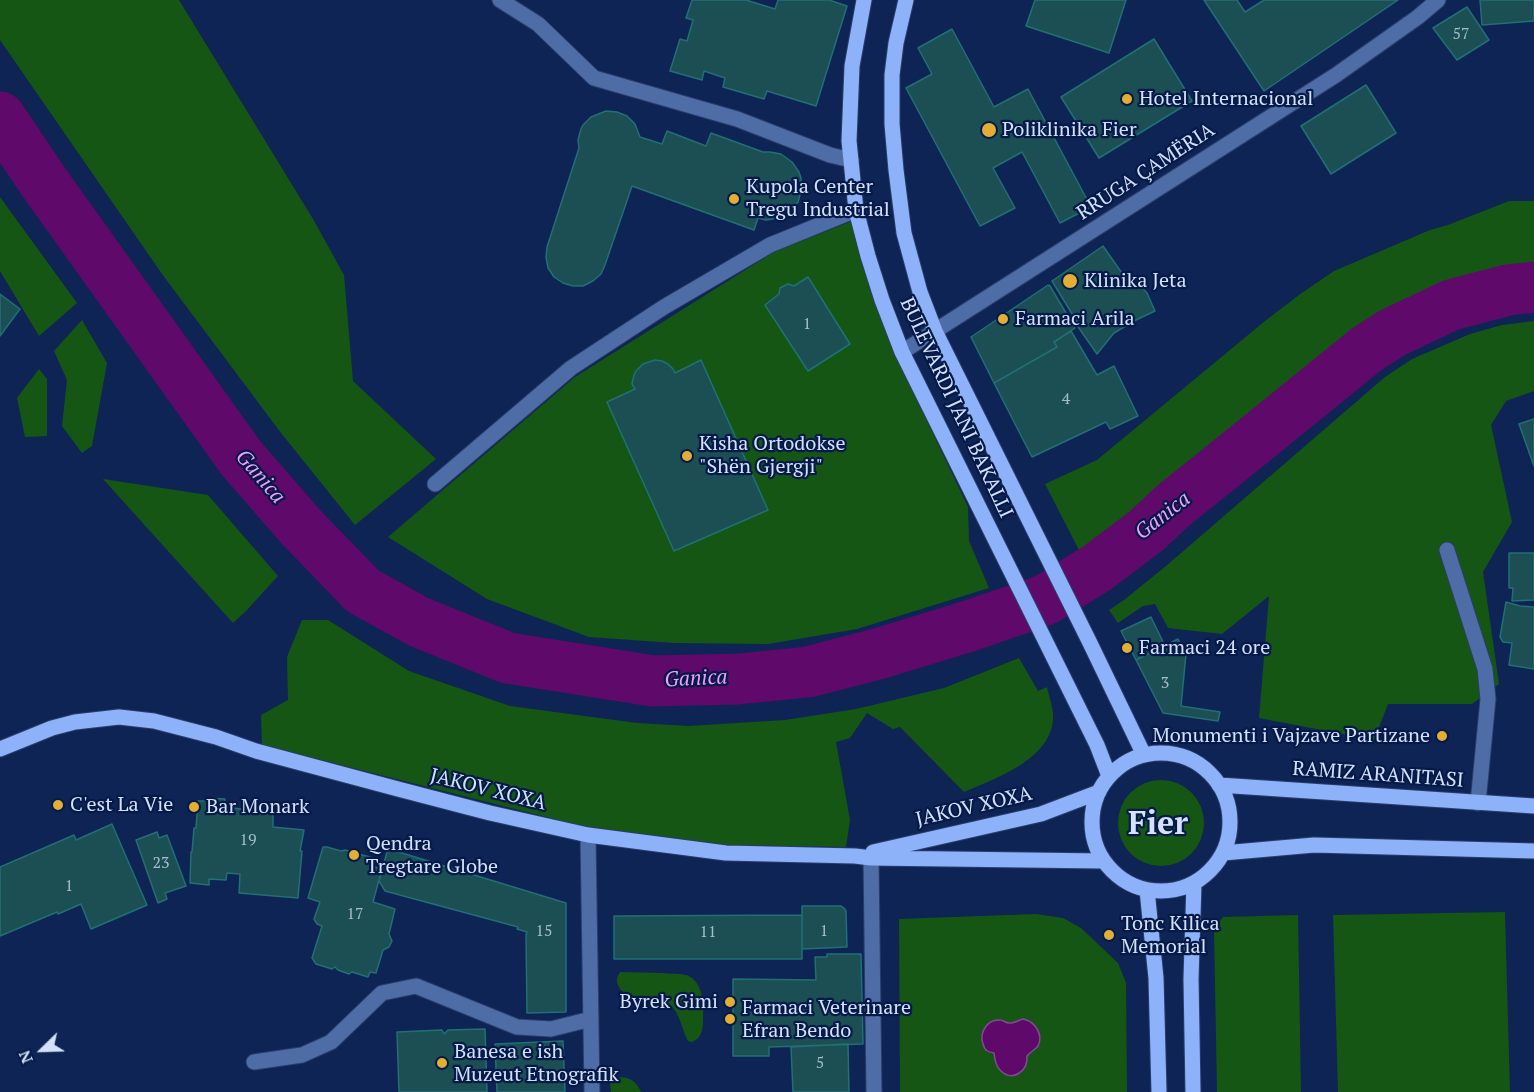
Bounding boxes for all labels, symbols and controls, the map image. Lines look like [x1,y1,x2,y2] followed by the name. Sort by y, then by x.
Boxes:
[1452,24,1470,44] house number: 57
[1139,87,1313,111] place label: Hotel Internacional
[1120,92,1134,106] marker: Hotel Internacional
[1002,118,1137,142] place label: Poliklinika Fier
[1073,118,1219,226] street label: RRUGA ÇAMËRIA
[980,121,998,139] marker: Poliklinika Fier
[746,175,890,222] place label: Kupola Center Tregu Industrial
[727,192,741,206] marker: Kupola Center Tregu Industrial
[1084,269,1187,293] place label: Klinika Jeta
[1061,272,1079,290] marker: Klinika Jeta
[894,294,1018,522] street label: BULEVARDI JANI BAKALLI
[1015,307,1135,331] place label: Farmaci Arila
[996,312,1010,326] marker: Farmaci Arila
[803,314,811,334] house number: 1
[1062,389,1070,409] house number: 4
[699,432,845,479] place label: Kisha Ortodokse "Shën Gjergji"
[230,445,290,509] water label: Ganica
[680,449,694,463] marker: Kisha Ortodokse "Shën Gjergji"
[1130,487,1196,545] water label: Ganica
[1139,636,1270,660] place label: Farmaci 24 ore
[1120,641,1134,655] marker: Farmaci 24 ore
[664,665,728,693] water label: Ganica
[1161,673,1169,693] house number: 3
[1152,724,1430,748] place label: Monumenti i Vajzave Partizane
[1435,729,1449,743] marker: Monumenti i Vajzave Partizane
[1291,757,1465,793] street label: RAMIZ ARANITASI
[427,764,549,816] street label: JAKOV XOXA
[913,782,1035,832] street label: JAKOV XOXA
[70,793,173,817] place label: C'est La Vie
[206,795,309,819] place label: Bar Monark
[51,798,65,812] marker: C'est La Vie
[187,800,201,814] marker: Bar Monark
[1128,806,1188,844] district label: Fier
[239,830,257,850] house number: 19
[366,832,498,879] place label: Qendra Tregtare Globe
[347,848,361,862] marker: Qendra Tregtare Globe
[152,853,170,873] house number: 23
[65,876,73,896] house number: 1
[346,904,364,924] house number: 17
[1121,912,1220,959] place label: Tonc Kilica Memorial
[535,921,553,941] house number: 15
[820,921,828,941] house number: 1
[699,922,717,942] house number: 11
[1102,928,1116,942] marker: Tonc Kilica Memorial
[620,990,718,1014] place label: Byrek Gimi
[723,995,737,1009] marker: Byrek Gimi
[742,996,911,1043] place label: Farmaci Veterinare Efran Bendo
[723,1012,737,1026] marker: Farmaci Veterinare Efran Bendo
[12,1020,72,1080] north arrow
[454,1040,619,1087] place label: Banesa e ish Muzeut Etnografik
[13,1047,38,1067] text: N
[816,1053,824,1073] house number: 5
[435,1056,449,1070] marker: Banesa e ish Muzeut Etnografik

